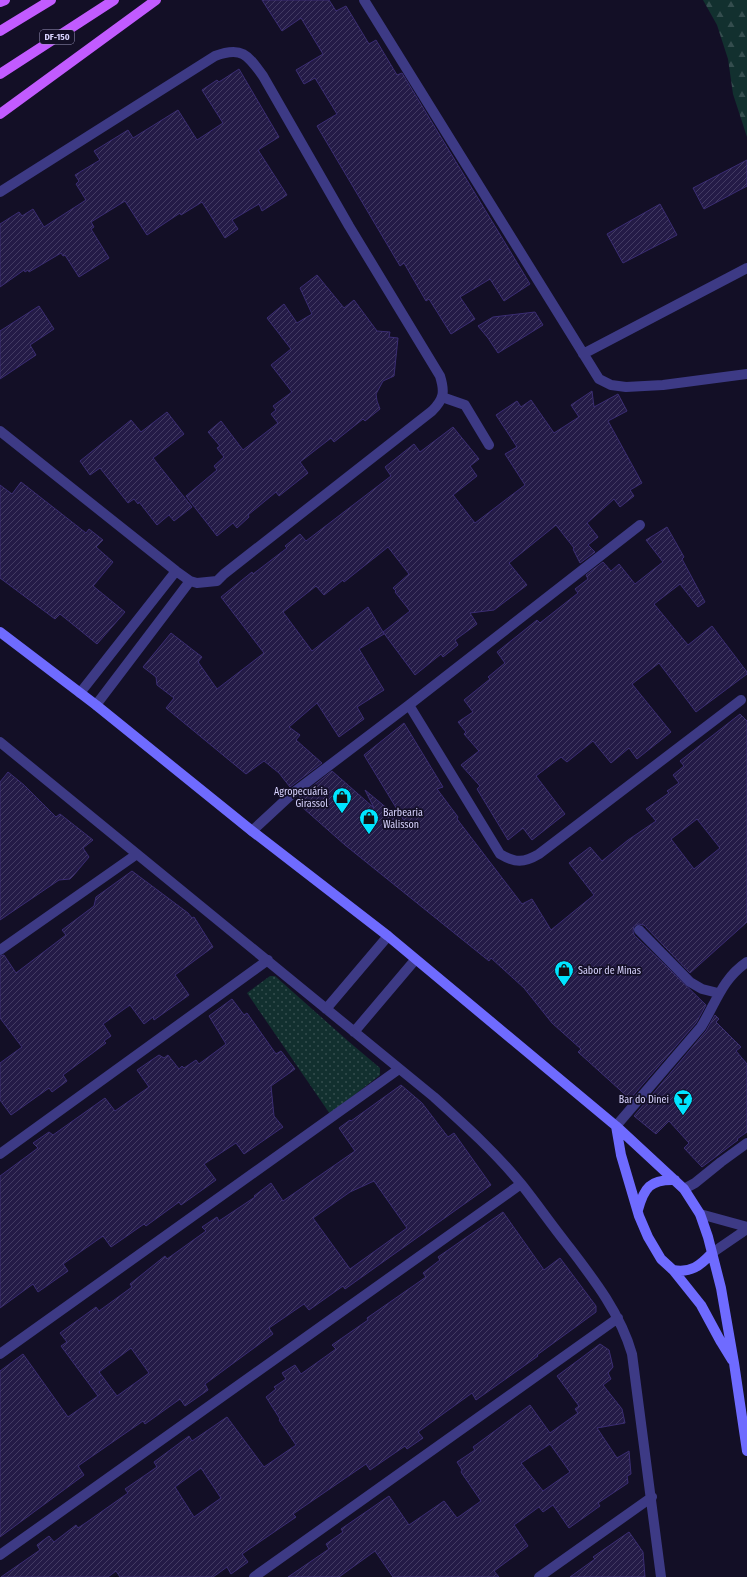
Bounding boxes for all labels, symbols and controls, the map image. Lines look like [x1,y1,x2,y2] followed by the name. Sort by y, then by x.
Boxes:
[40,30,74,44] road number: DF-150
[274,786,328,810] place label: Agropecuária Girassol
[331,786,353,814] shop icon: Agropecuária Girassol
[358,807,380,835] shop icon: Barbearia Walisson
[383,807,423,831] place label: Barbearia Walisson
[553,959,575,987] shop icon: Sabor de Minas
[578,965,641,977] place label: Sabor de Minas
[672,1088,694,1116] bar icon: Bar do Dinei
[619,1094,669,1106] place label: Bar do Dinei

